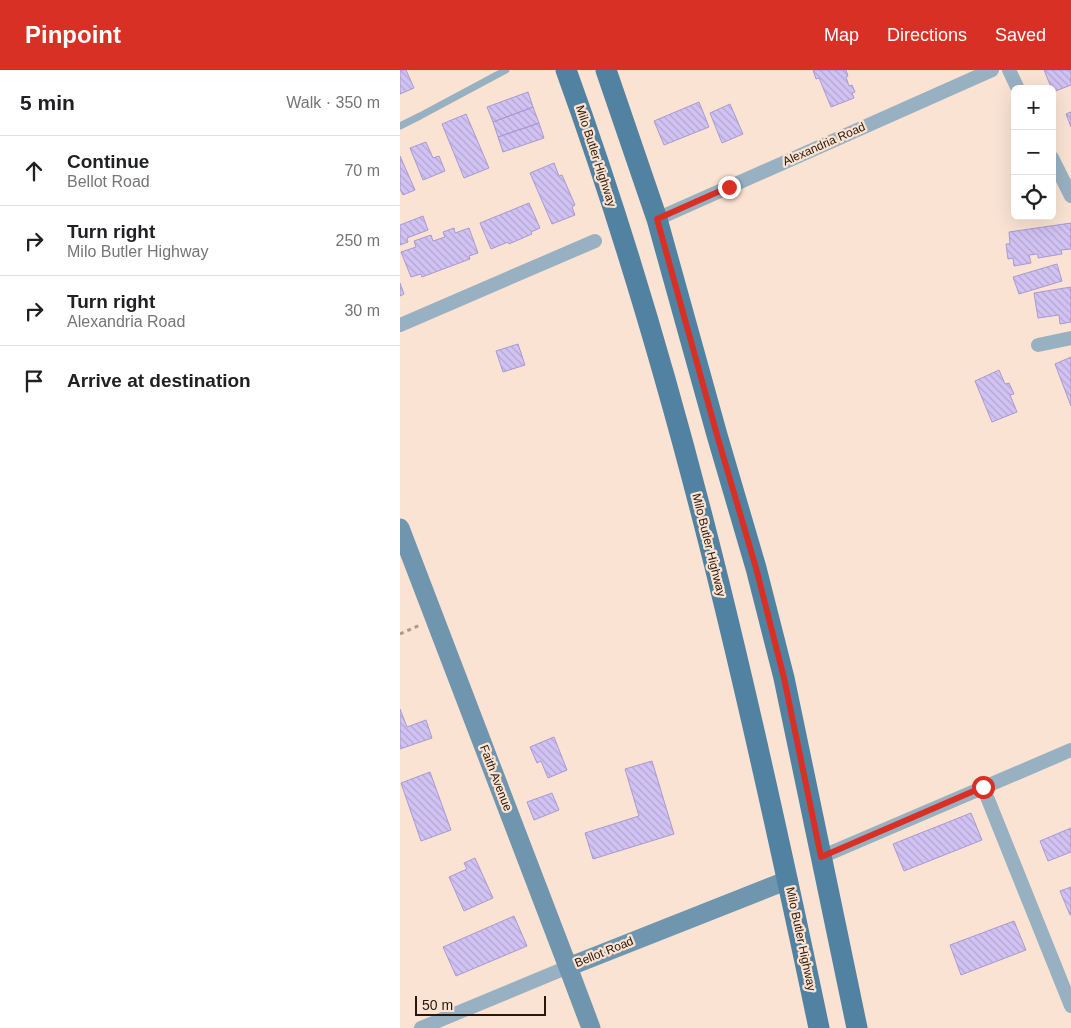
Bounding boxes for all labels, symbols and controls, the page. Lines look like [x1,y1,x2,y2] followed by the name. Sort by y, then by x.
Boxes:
[25,21,121,48] text: Pinpoint
[824,25,859,45] text: Map
[887,25,967,45] text: Directions
[995,25,1046,45] text: Saved
[1011,85,1056,220] map controls
[1011,85,1056,130] button: +
[20,91,75,114] text: 5 min
[286,94,380,111] text: Walk · 350 m
[573,103,619,209] street label: Milo Butler Highway
[781,120,867,168] street label: Alexandria Road
[1011,130,1056,175] button: −
[67,151,149,172] text: Continue
[20,157,48,185] icon: ahead
[344,162,380,179] text: 70 m
[67,173,150,190] text: Bellot Road
[1011,175,1056,220] button: locate
[718,176,741,199] route end
[67,221,155,242] text: Turn right
[20,227,48,255] icon: right
[336,232,380,249] text: 250 m
[67,243,208,260] text: Milo Butler Highway
[67,291,155,312] text: Turn right
[20,297,48,325] icon: right
[344,302,380,319] text: 30 m
[67,313,185,330] text: Alexandria Road
[20,367,48,395] icon: arrive
[67,370,251,391] text: Arrive at destination
[689,492,729,598] street label: Milo Butler Highway
[477,743,515,813] street label: Faith Avenue
[972,776,995,799] route start
[783,886,819,992] street label: Milo Butler Highway
[573,934,635,970] street label: Bellot Road
[415,993,546,1016] scale bar
[422,997,453,1013] text: 50 m

